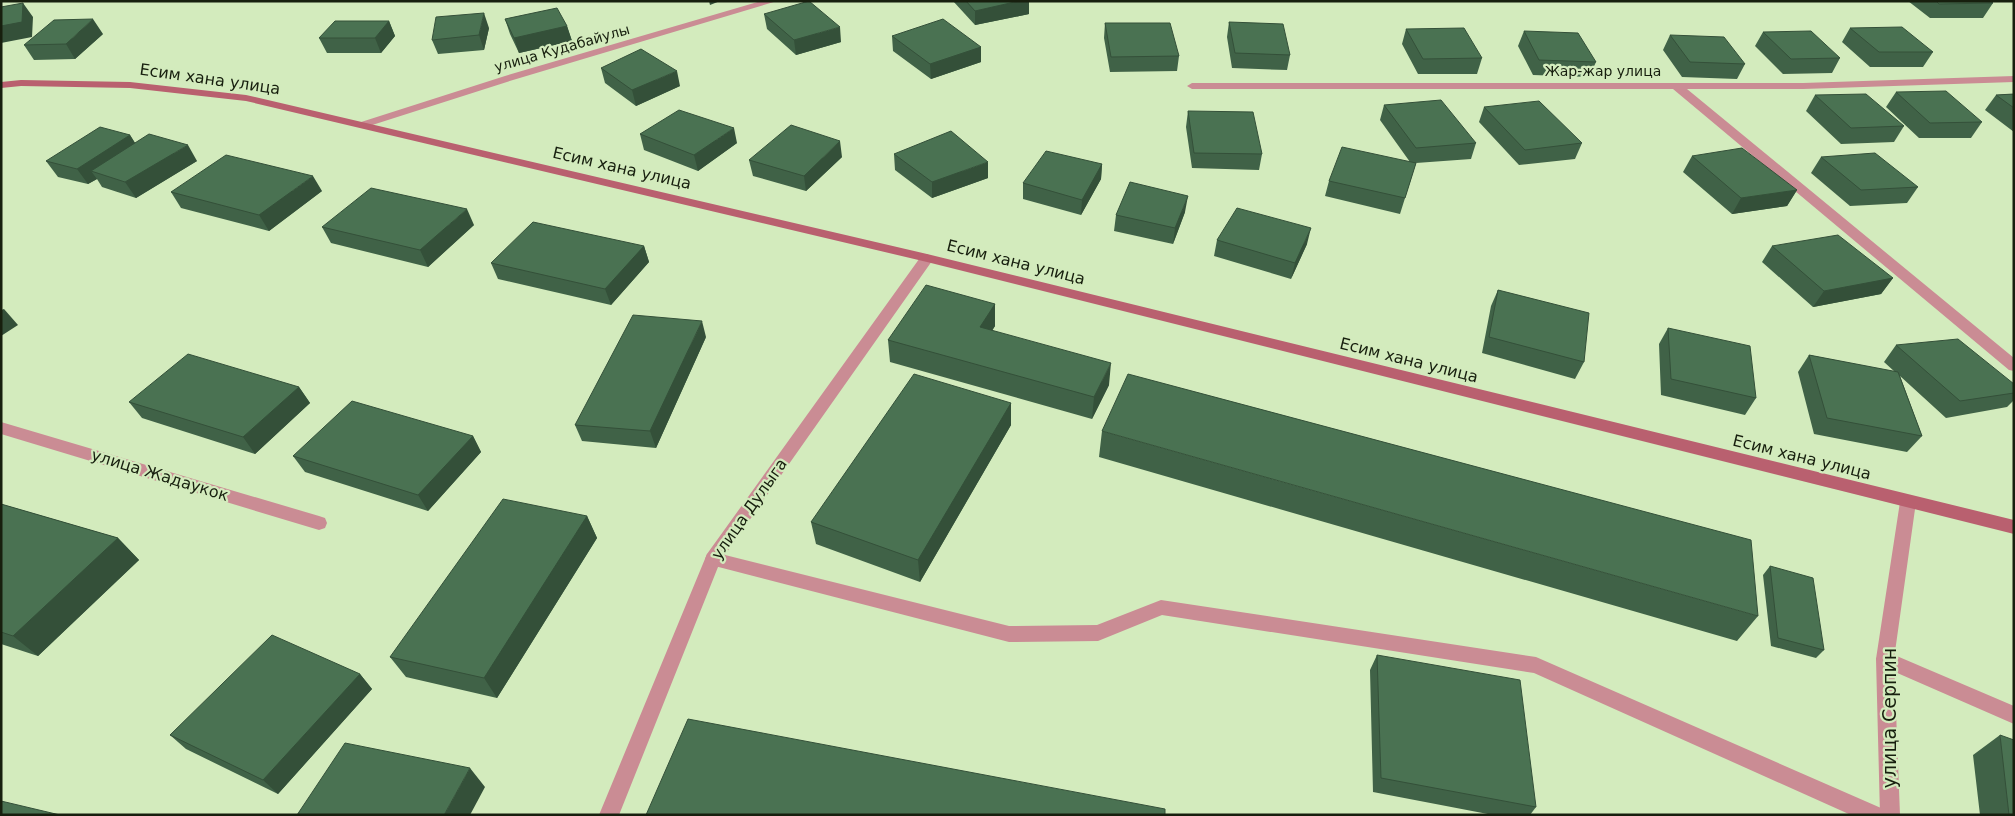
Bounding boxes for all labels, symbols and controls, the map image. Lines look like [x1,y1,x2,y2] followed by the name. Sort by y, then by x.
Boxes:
[493,21,631,75] street label: улица Кудабайулы
[138,60,282,98] street label: Есим хана улица
[1545,63,1661,79] street label: Жар-жар улица
[551,143,693,193] street label: Есим хана улица
[945,236,1087,288] street label: Есим хана улица
[1338,334,1480,386] street label: Есим хана улица
[1731,431,1873,483] street label: Есим хана улица
[89,445,231,505] street label: улица Жадаукок
[707,455,791,563] street label: улица Дулыга
[1878,648,1900,788] street label: улица Серпин

